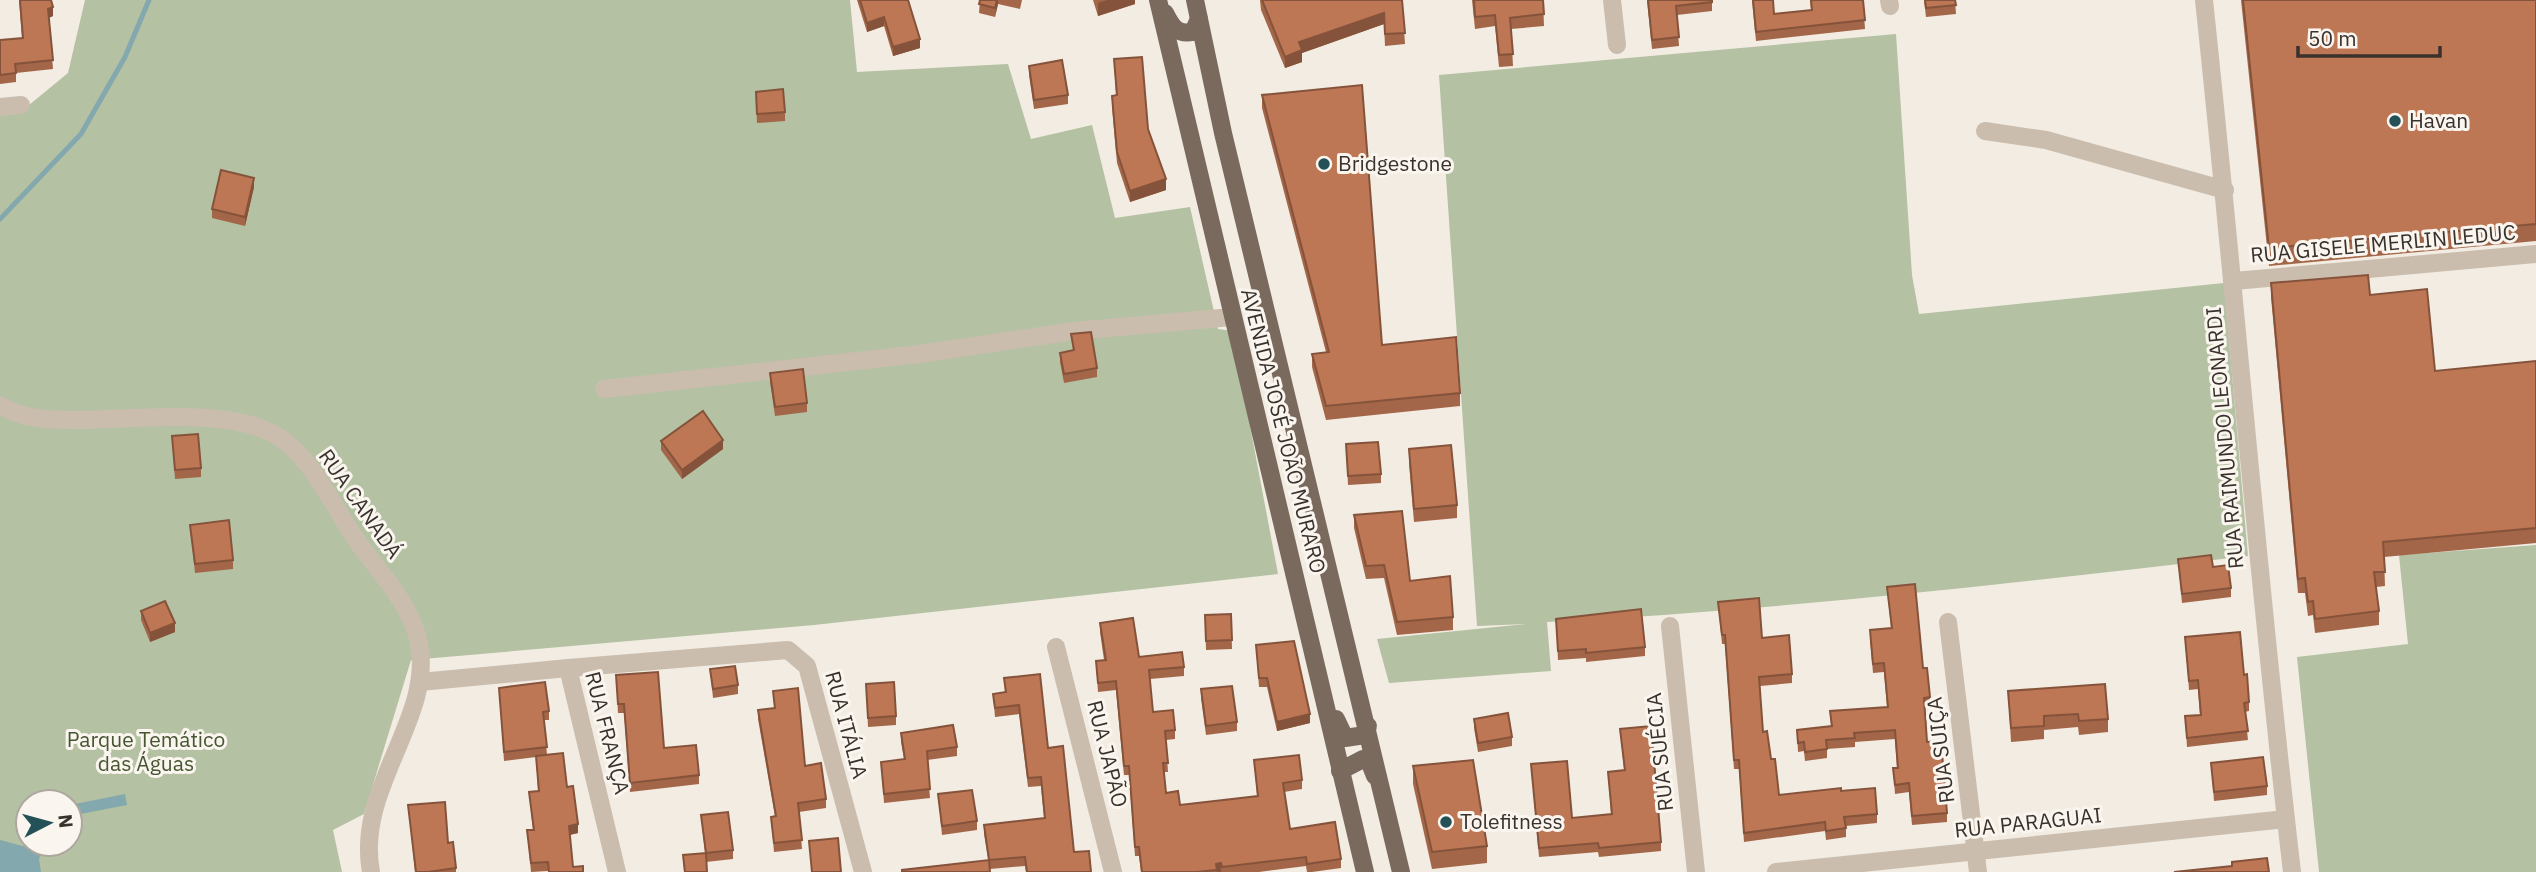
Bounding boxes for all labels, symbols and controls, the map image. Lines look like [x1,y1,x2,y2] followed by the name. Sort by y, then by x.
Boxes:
[2298,14,2440,58] scale bar
[2308,24,2357,52] text: 50 m
[2409,106,2468,134] place label: Havan
[2387,113,2403,129] marker: Havan
[1338,149,1452,177] place label: Bridgestone
[1316,156,1332,172] marker: Bridgestone
[2249,217,2517,269] street label: RUA GISELE MERLIN LEDUC
[1235,285,1333,576] street label: AVENIDA JOSÉ JOÃO MURARO
[2199,306,2249,570] street label: RUA RAIMUNDO LEONARDI
[313,443,409,564] street label: RUA CANADÁ
[579,668,637,797] street label: RUA FRANÇA
[819,668,875,782] street label: RUA ITÁLIA
[1639,691,1679,813] street label: RUA SUÉCIA
[1920,695,1960,805] street label: RUA SUIÇA
[1081,697,1135,810] street label: RUA JAPÃO
[67,725,225,777] park label: Parque Temático das Águas
[14,788,84,858] north arrow
[1953,800,2103,844] street label: RUA PARAGUAI
[1460,807,1563,835] place label: Tolefitness
[53,813,79,829] text: N
[1438,814,1454,830] marker: Tolefitness

